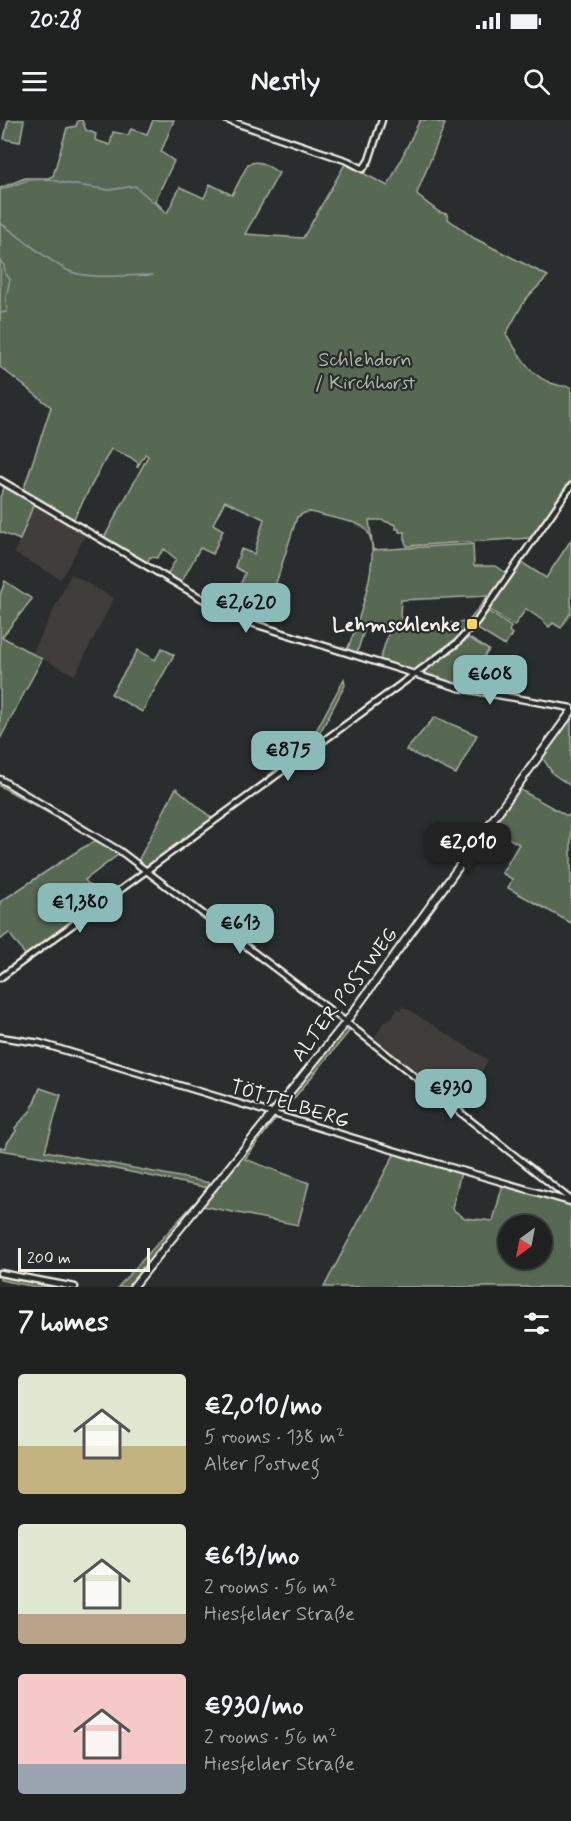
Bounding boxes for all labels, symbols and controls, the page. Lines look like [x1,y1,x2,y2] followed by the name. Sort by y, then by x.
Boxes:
[30,7,82,35] text: 20:28
[251,64,320,99] text: Nestly
[18,65,51,98] icon: menu
[520,65,553,98] icon: search
[315,347,415,397] park label: Schlehdorn / Kirchhorst
[197,583,295,634] pin: €2,620
[215,589,277,616] text: €2,620
[332,612,460,639] place label: Lehmschlenke
[465,617,479,631] marker: Lehmschlenke
[454,655,526,706] pin: €608
[467,661,513,688] text: €608
[252,731,324,782] pin: €875
[265,737,311,764] text: €875
[419,823,517,874] pin: €2,010
[439,829,497,856] text: €2,010
[31,883,129,934] pin: €1,380
[52,889,108,916] text: €1,380
[204,904,276,955] pin: €613
[220,910,260,937] text: €613
[286,922,405,1068] street label: ALTER POSTWEG
[415,1069,487,1120] pin: €930
[227,1074,352,1135] street label: TÖTTELBERG
[429,1075,473,1102] text: €930
[498,1215,552,1269] north arrow
[498,1215,552,1269] map controls
[18,1245,150,1272] scale bar
[27,1248,71,1269] text: 200 m
[18,1306,109,1340] text: 7 homes
[520,1307,553,1340] icon: filters
[204,1390,322,1424] text: €2,010/mo
[66,1398,138,1470] icon: home
[204,1424,345,1451] text: 5 rooms · 138 m²
[204,1451,320,1478] text: Alter Postweg
[204,1540,299,1574] text: €613/mo
[66,1548,138,1620] icon: home
[204,1574,337,1601] text: 2 rooms · 56 m²
[204,1601,355,1628] text: Hiesfelder Straße
[204,1690,304,1724] text: €930/mo
[66,1698,138,1770] icon: home
[204,1724,337,1751] text: 2 rooms · 56 m²
[204,1751,355,1778] text: Hiesfelder Straße

